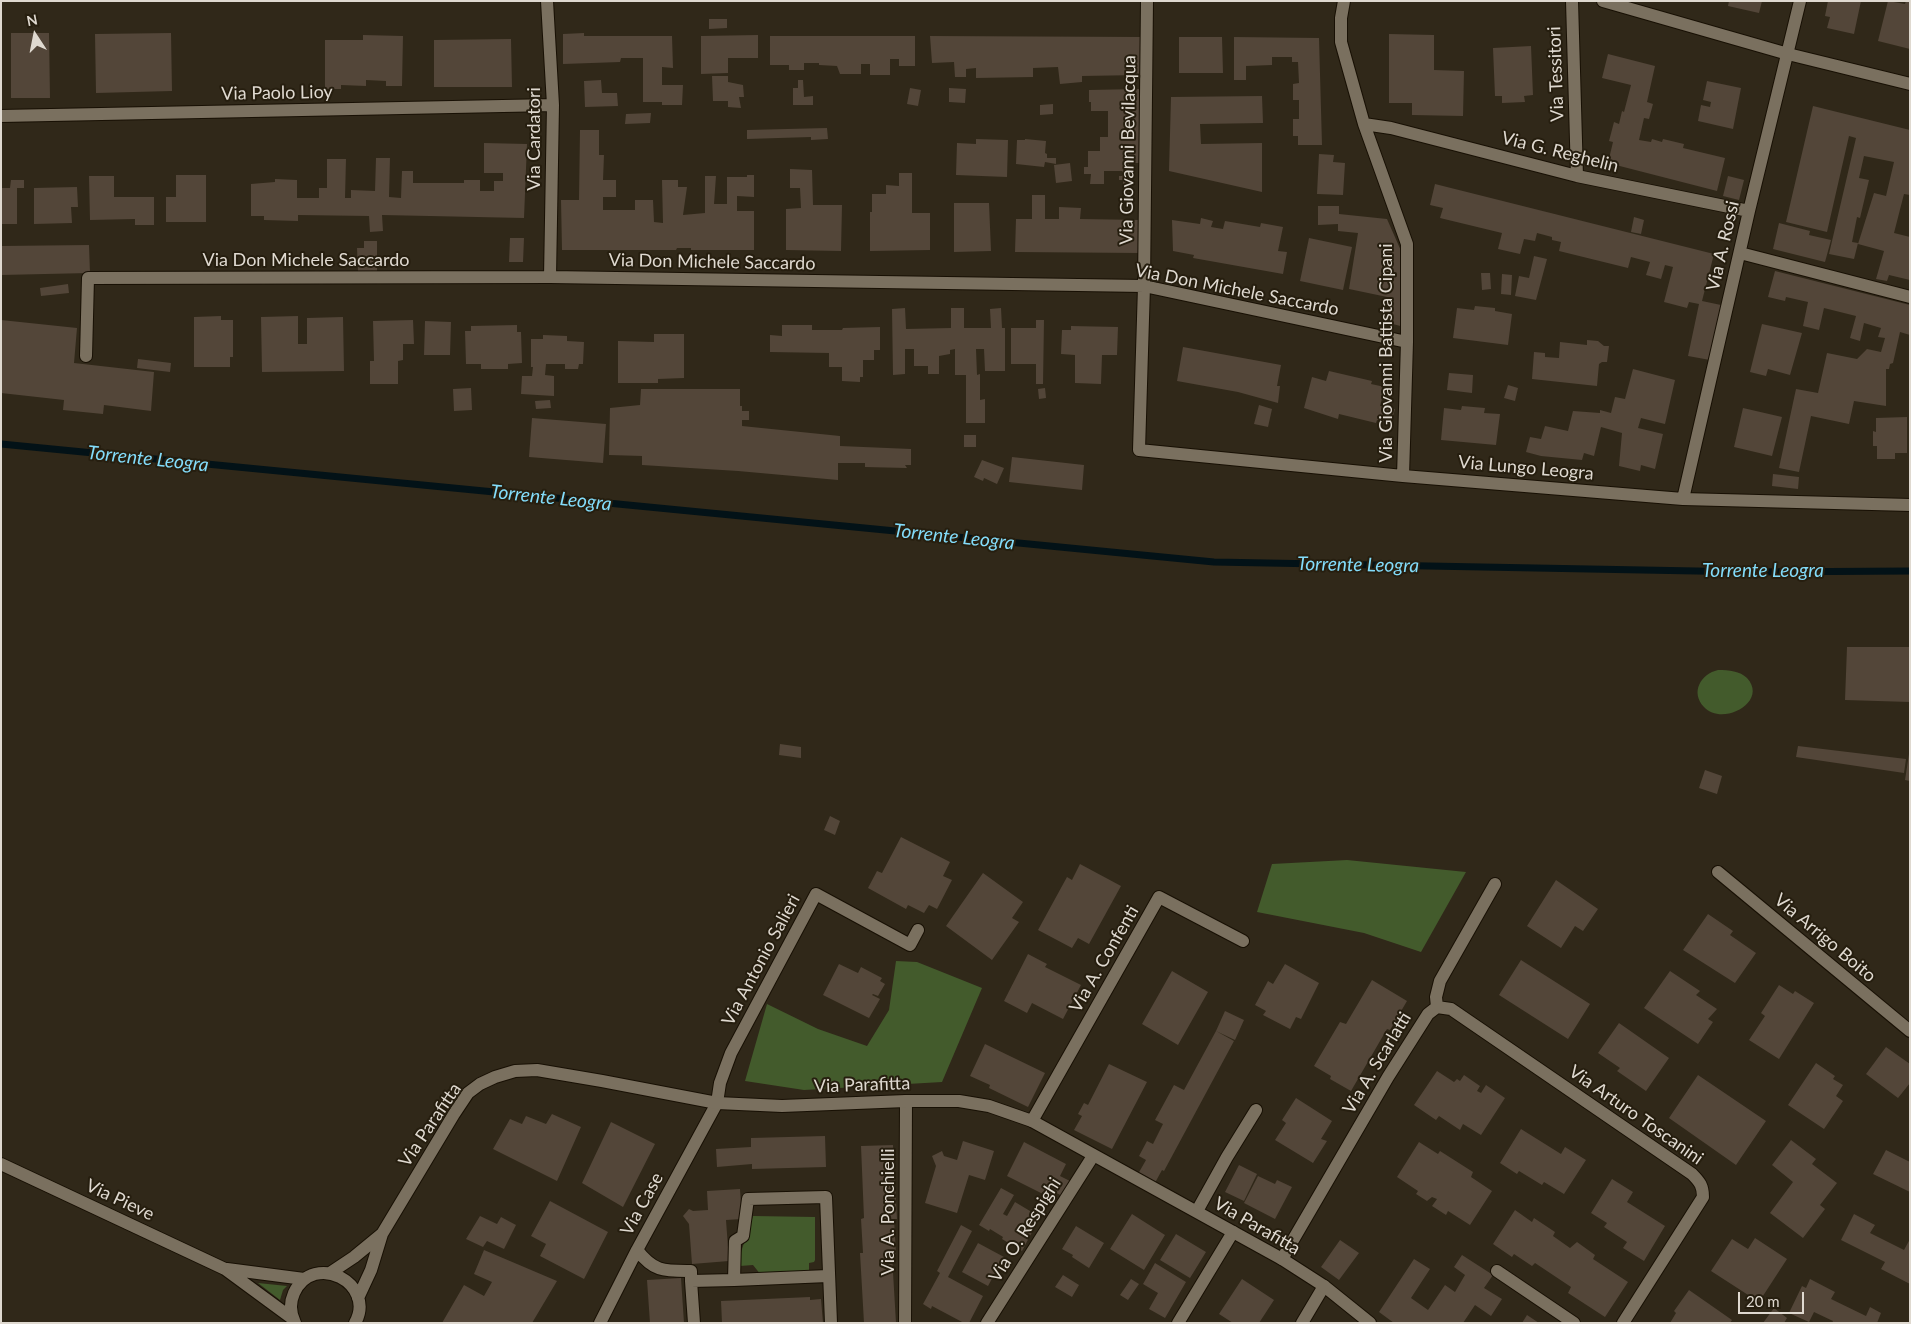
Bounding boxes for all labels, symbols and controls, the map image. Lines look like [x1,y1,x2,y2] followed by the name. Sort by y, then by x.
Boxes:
[10,10,60,60] north arrow
[25,10,39,29] text: N
[1544,26,1568,122] street label: Via Tessitori
[1116,55,1140,245] street label: Via Giovanni Bevilacqua
[221,81,333,105] street label: Via Paolo Lioy
[523,87,545,191] street label: Via Cardatori
[1499,127,1621,177] street label: Via G. Reghelin
[1702,199,1744,293] street label: Via A. Rossi
[1375,243,1397,463] street label: Via Giovanni Battista Cipani
[203,249,409,271] street label: Via Don Michele Saccardo
[608,249,816,275] street label: Via Don Michele Saccardo
[1133,260,1341,320] street label: Via Don Michele Saccardo
[86,441,210,477] water label: Torrente Leogra
[1457,451,1595,485] street label: Via Lungo Leogra
[489,480,613,516] water label: Torrente Leogra
[892,519,1016,555] water label: Torrente Leogra
[1297,553,1419,577] water label: Torrente Leogra
[1702,560,1824,582] water label: Torrente Leogra
[1770,889,1880,987] street label: Via Arrigo Boito
[717,891,805,1029] street label: Via Antonio Salieri
[1065,902,1143,1016] street label: Via A. Confenti
[1338,1008,1416,1118] street label: Via A. Scarlatti
[1565,1061,1707,1169] street label: Via Arturo Toscanini
[814,1073,910,1097] street label: Via Parafitta
[394,1079,466,1171] street label: Via Parafitta
[877,1149,899,1275] street label: Via A. Ponchielli
[616,1169,668,1239] street label: Via Case
[984,1174,1066,1286] street label: Via O. Respighi
[82,1175,158,1225] street label: Via Pieve
[1210,1193,1304,1259] street label: Via Parafitta
[1741,1282,1807,1314] scale bar
[1746,1292,1780,1310] text: 20 m

